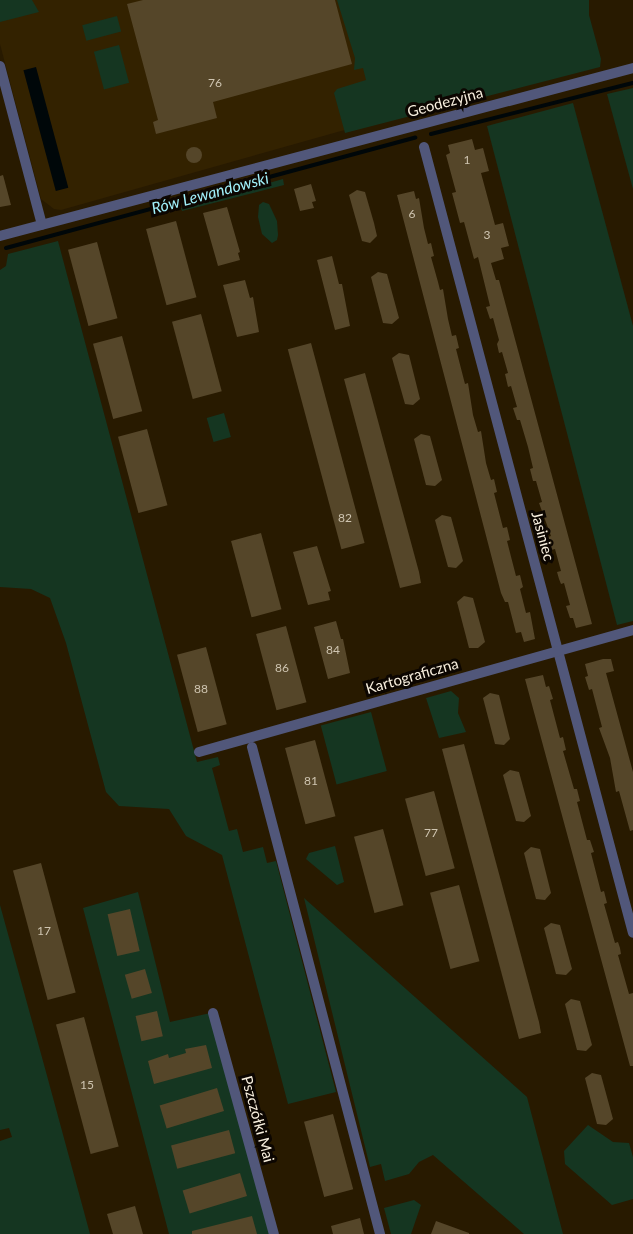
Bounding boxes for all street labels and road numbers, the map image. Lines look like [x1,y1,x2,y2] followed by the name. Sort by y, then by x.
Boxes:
[405,83,485,121] street label: Geodezyjna
[528,509,558,563] street label: Jasiniec
[364,654,460,698] street label: Kartograficzna
[238,1074,278,1164] street label: Pszczółki Mai

